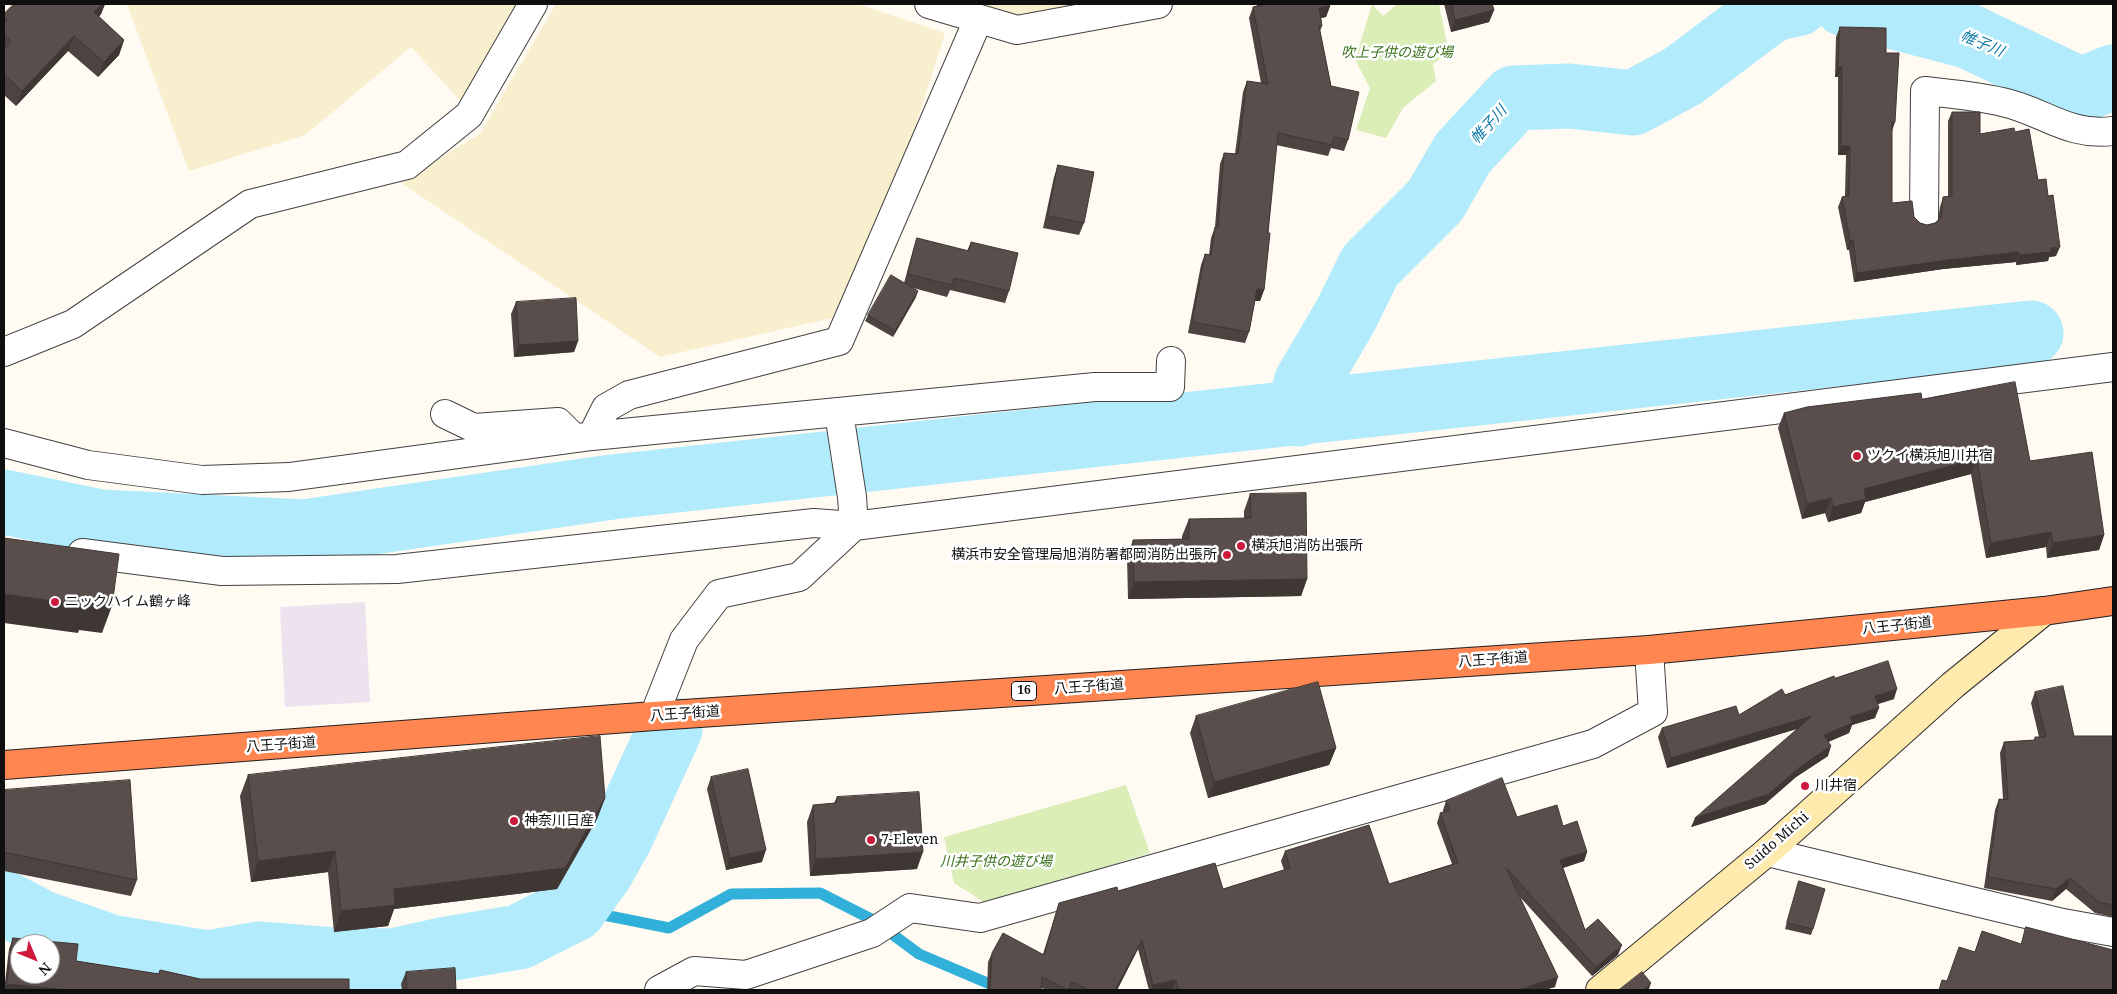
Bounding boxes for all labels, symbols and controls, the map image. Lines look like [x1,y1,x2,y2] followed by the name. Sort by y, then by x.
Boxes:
[1958,27,2006,61] water label: 帷子川
[1341,45,1453,61] park label: 吹上子供の遊び場
[1467,102,1511,148] water label: 帷子川
[1867,448,1993,464] place label: ツクイ横浜旭川井宿
[1851,450,1863,462] marker: ツクイ横浜旭川井宿
[1251,538,1363,554] place label: 横浜旭消防出張所
[1235,540,1247,552] marker: 横浜旭消防出張所
[951,547,1217,563] place label: 横浜市安全管理局旭消防署都岡消防出張所
[1221,549,1233,561] marker: 横浜市安全管理局旭消防署都岡消防出張所
[65,594,191,610] place label: ニックハイム鶴ヶ峰
[49,596,61,608] marker: ニックハイム鶴ヶ峰
[1861,614,1933,638] street label: 八王子街道
[1457,649,1529,671] street label: 八王子街道
[1053,676,1125,698] street label: 八王子街道
[1012,681,1036,700] road number: 16
[649,703,721,725] street label: 八王子街道
[245,734,317,756] street label: 八王子街道
[1815,778,1857,794] place label: 川井宿
[1799,780,1811,792] marker: 川井宿
[1742,809,1812,873] street label: Suido Michi
[524,813,594,829] place label: 神奈川日産
[508,815,520,827] marker: 神奈川日産
[881,832,938,848] place label: 7-Eleven
[865,834,877,846] marker: 7-Eleven
[940,854,1052,870] park label: 川井子供の遊び場
[10,934,60,984] north arrow
[35,959,56,980] text: N

